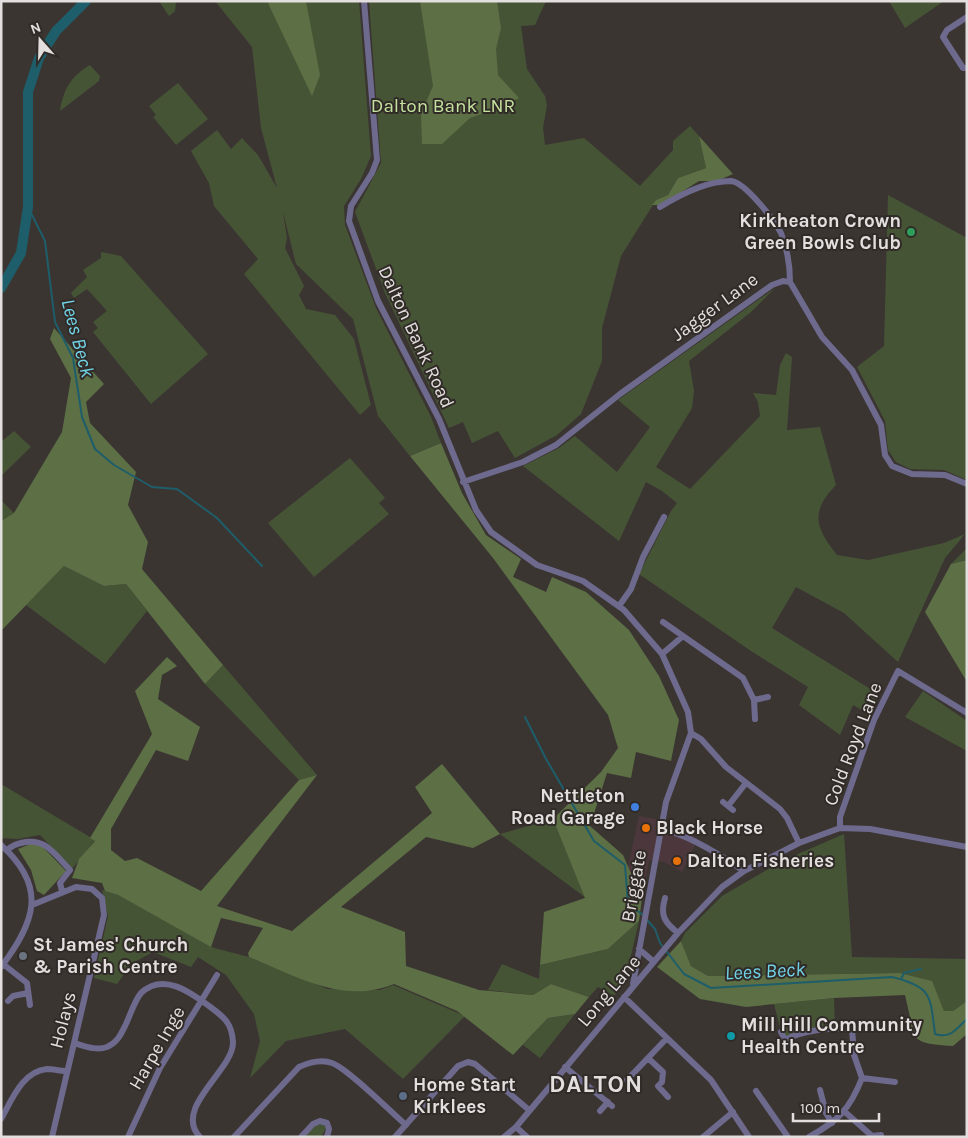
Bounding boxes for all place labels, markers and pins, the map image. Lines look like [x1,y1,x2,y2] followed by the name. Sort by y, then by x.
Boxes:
[739,210,901,254] place label: Kirkheaton Crown Green Bowls Club
[905,226,917,238] marker: Kirkheaton Crown Green Bowls Club
[511,785,625,829] place label: Nettleton Road Garage
[629,801,641,813] marker: Nettleton Road Garage
[656,817,763,839] place label: Black Horse
[640,822,652,834] marker: Black Horse
[687,850,834,872] place label: Dalton Fisheries
[671,855,683,867] marker: Dalton Fisheries
[33,934,188,978] place label: St James' Church & Parish Centre
[17,950,29,962] marker: St James' Church & Parish Centre
[741,1014,923,1058] place label: Mill Hill Community Health Centre
[725,1030,737,1042] marker: Mill Hill Community Health Centre
[413,1074,516,1118] place label: Home Start Kirklees
[397,1090,409,1102] marker: Home Start Kirklees

